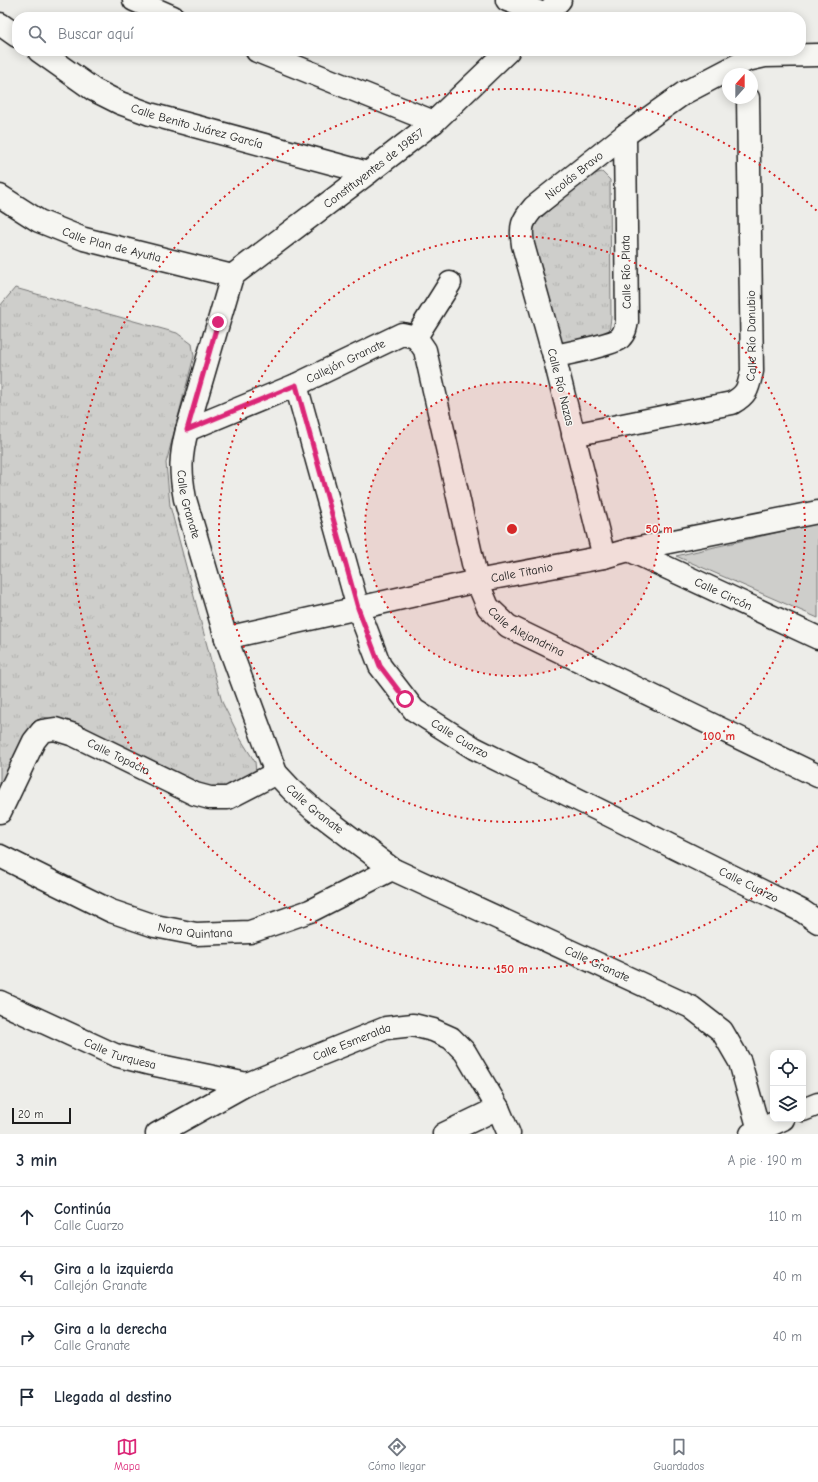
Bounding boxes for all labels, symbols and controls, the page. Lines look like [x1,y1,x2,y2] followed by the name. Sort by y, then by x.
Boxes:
[12,12,806,56] search box
[26,23,48,45] icon: search
[58,25,134,43] text: Buscar aquí
[722,68,758,104] north arrow
[129,101,265,151] street label: Calle Benito Juárez García
[321,125,427,211] street label: Constituyentes de 19857
[542,148,606,203] street label: Nicolás Bravo
[60,224,163,265] street label: Calle Plan de Ayutla
[618,235,634,309] street label: Calle Río Plata
[743,290,759,383] street label: Calle Río Danubio
[209,313,227,331] route end
[304,336,387,386] street label: Callejón Granate
[545,347,577,427] street label: Calle Río Nazas
[174,469,203,540] street label: Calle Granate
[505,522,519,536] centre of rings
[645,522,673,536] text: 50 m
[490,560,554,585] street label: Calle Titanio
[692,574,754,613] street label: Calle Circón
[485,604,567,659] street label: Calle Alejandrina
[396,690,414,708] route start
[428,716,491,761] street label: Calle Cuarzo
[703,729,735,743] text: 100 m
[85,735,152,778] street label: Calle Topacio
[283,781,346,837] street label: Calle Granate
[717,864,781,905] street label: Calle Cuarzo
[157,920,233,941] street label: Nora Quintana
[562,943,632,985] street label: Calle Granate
[496,962,528,976] text: 150 m
[311,1021,391,1064] street label: Calle Esmeralda
[82,1035,157,1072] street label: Calle Turquesa
[770,1050,806,1122] map controls
[770,1050,806,1086] button: locate
[770,1086,806,1122] button: layers
[12,1106,71,1125] scale bar
[18,1108,43,1121] text: 20 m
[16,1151,57,1170] text: 3 min
[728,1153,802,1168] text: A pie · 190 m
[54,1200,111,1218] text: Continúa
[16,1206,38,1228] icon: ahead
[769,1209,802,1224] text: 110 m
[54,1218,124,1233] text: Calle Cuarzo
[54,1260,174,1278] text: Gira a la izquierda
[16,1266,38,1288] icon: left
[773,1269,802,1284] text: 40 m
[54,1278,147,1293] text: Callejón Granate
[54,1320,167,1338] text: Gira a la derecha
[16,1326,38,1348] icon: right
[773,1329,802,1344] text: 40 m
[54,1338,130,1353] text: Calle Granate
[16,1386,38,1408] icon: arrive
[54,1388,172,1406] text: Llegada al destino
[114,1436,140,1473] tab: Mapa
[368,1436,425,1473] tab: Cómo llegar
[653,1436,704,1473] tab: Guardados

